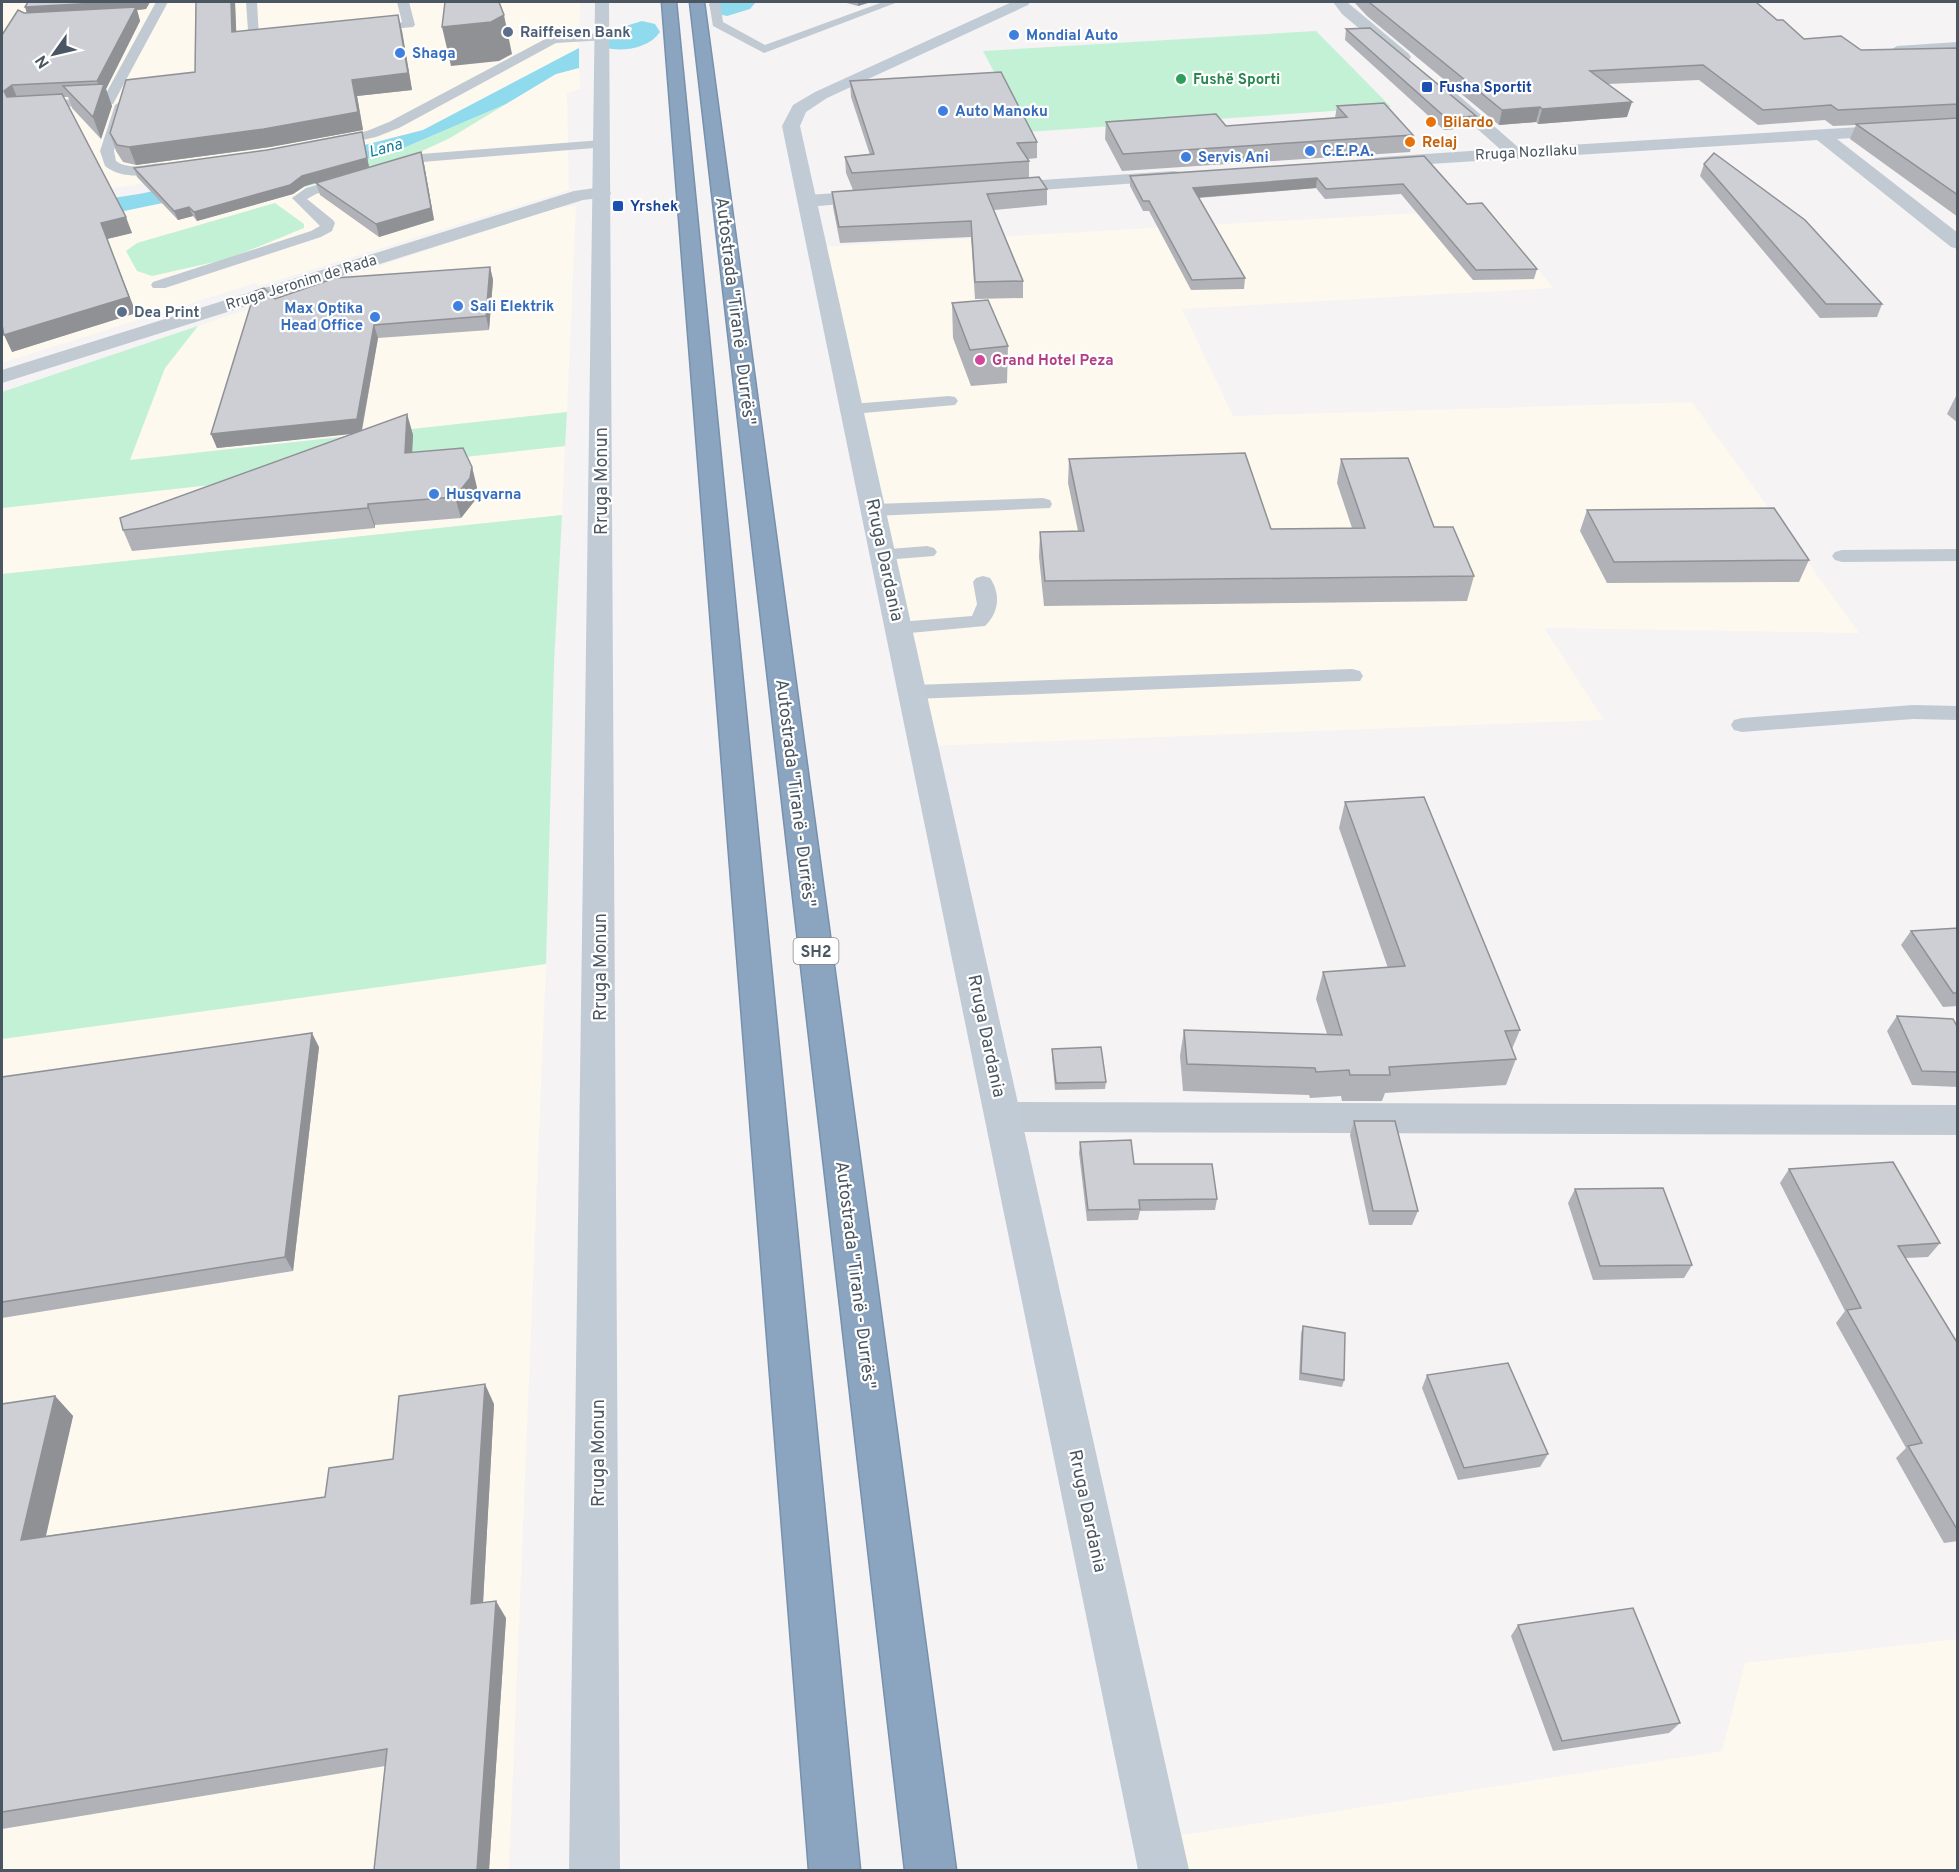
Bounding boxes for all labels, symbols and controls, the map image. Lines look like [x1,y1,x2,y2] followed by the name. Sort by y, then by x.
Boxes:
[24,24,84,84] north arrow
[520,24,631,43] place label: Raiffeisen Bank
[501,25,515,39] marker: Raiffeisen Bank
[1026,27,1118,46] place label: Mondial Auto
[1007,28,1021,42] marker: Mondial Auto
[412,45,456,64] place label: Shaga
[393,46,407,60] marker: Shaga
[32,51,55,72] text: N
[1193,71,1280,90] place label: Fushë Sporti
[1174,72,1188,86] marker: Fushë Sporti
[1439,79,1532,98] place label: Fusha Sportit
[1420,80,1434,94] marker: Fusha Sportit
[955,103,1048,122] place label: Auto Manoku
[936,104,950,118] marker: Auto Manoku
[1443,114,1493,133] place label: Bilardo
[1424,115,1438,129] marker: Bilardo
[1422,134,1457,153] place label: Relaj
[367,135,405,163] water label: Lana
[1403,135,1417,149] marker: Relaj
[1474,141,1578,166] street label: Rruga Nozllaku
[1322,143,1374,162] place label: C.E.P.A.
[1303,144,1317,158] marker: C.E.P.A.
[1198,149,1269,168] place label: Servis Ani
[1179,150,1193,164] marker: Servis Ani
[709,196,760,427] street label: Autostrada "Tiranë - Durrës"
[630,198,678,217] place label: Yrshek
[611,199,625,213] marker: Yrshek
[224,251,379,315] street label: Rruga Jeronim de Rada
[470,298,554,317] place label: Sali Elektrik
[451,299,465,313] marker: Sali Elektrik
[280,300,363,336] place label: Max Optika Head Office
[134,304,199,323] place label: Dea Print
[115,305,129,319] marker: Dea Print
[368,310,382,324] marker: Max Optika Head Office
[992,352,1114,371] place label: Grand Hotel Peza
[973,353,987,367] marker: Grand Hotel Peza
[591,427,614,535] street label: Rruga Monun
[446,486,521,505] place label: Husqvarna
[427,487,441,501] marker: Husqvarna
[859,497,908,624] street label: Rruga Dardania
[769,678,820,909] street label: Autostrada "Tiranë - Durrës"
[590,913,613,1021] street label: Rruga Monun
[794,938,838,964] road number: SH2
[961,973,1010,1100] street label: Rruga Dardania
[829,1160,880,1391] street label: Autostrada "Tiranë - Durrës"
[588,1399,611,1507] street label: Rruga Monun
[1062,1448,1111,1575] street label: Rruga Dardania

